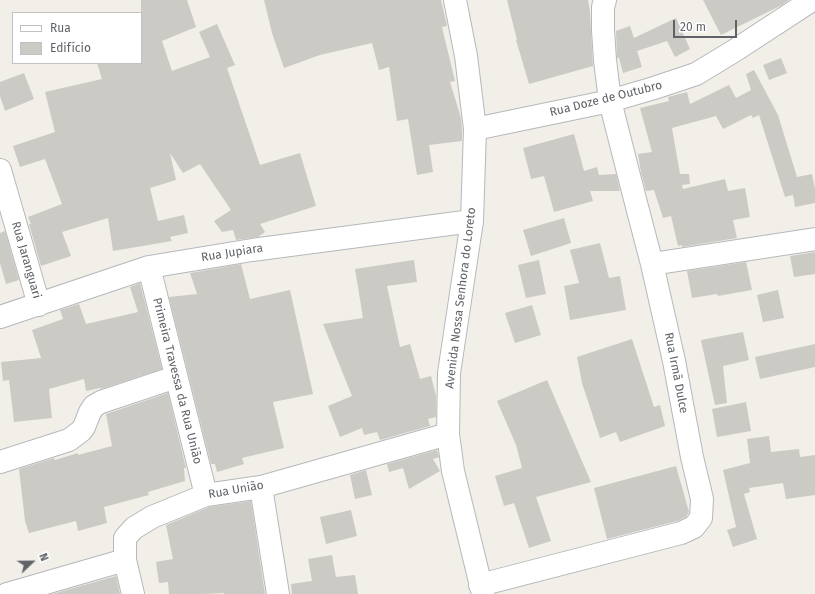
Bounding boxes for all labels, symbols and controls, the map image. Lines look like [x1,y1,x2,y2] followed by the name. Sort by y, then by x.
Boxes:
[12,12,142,64] legend
[675,12,739,38] scale bar
[680,20,706,34] text: 20 m
[50,21,71,35] text: Rua
[50,41,91,55] text: Edifício
[548,78,664,120] street label: Rua Doze de Outubro
[443,207,479,389] street label: Avenida Nossa Senhora do Loreto
[8,220,44,300] street label: Rua Jaranguari
[200,241,264,265] street label: Rua Jupiara
[149,296,205,466] street label: Primeira Travessa da Rua União
[661,331,691,415] street label: Rua Irmã Dulce
[207,478,265,502] street label: Rua União
[12,542,52,582] north arrow
[36,551,51,563] text: N

